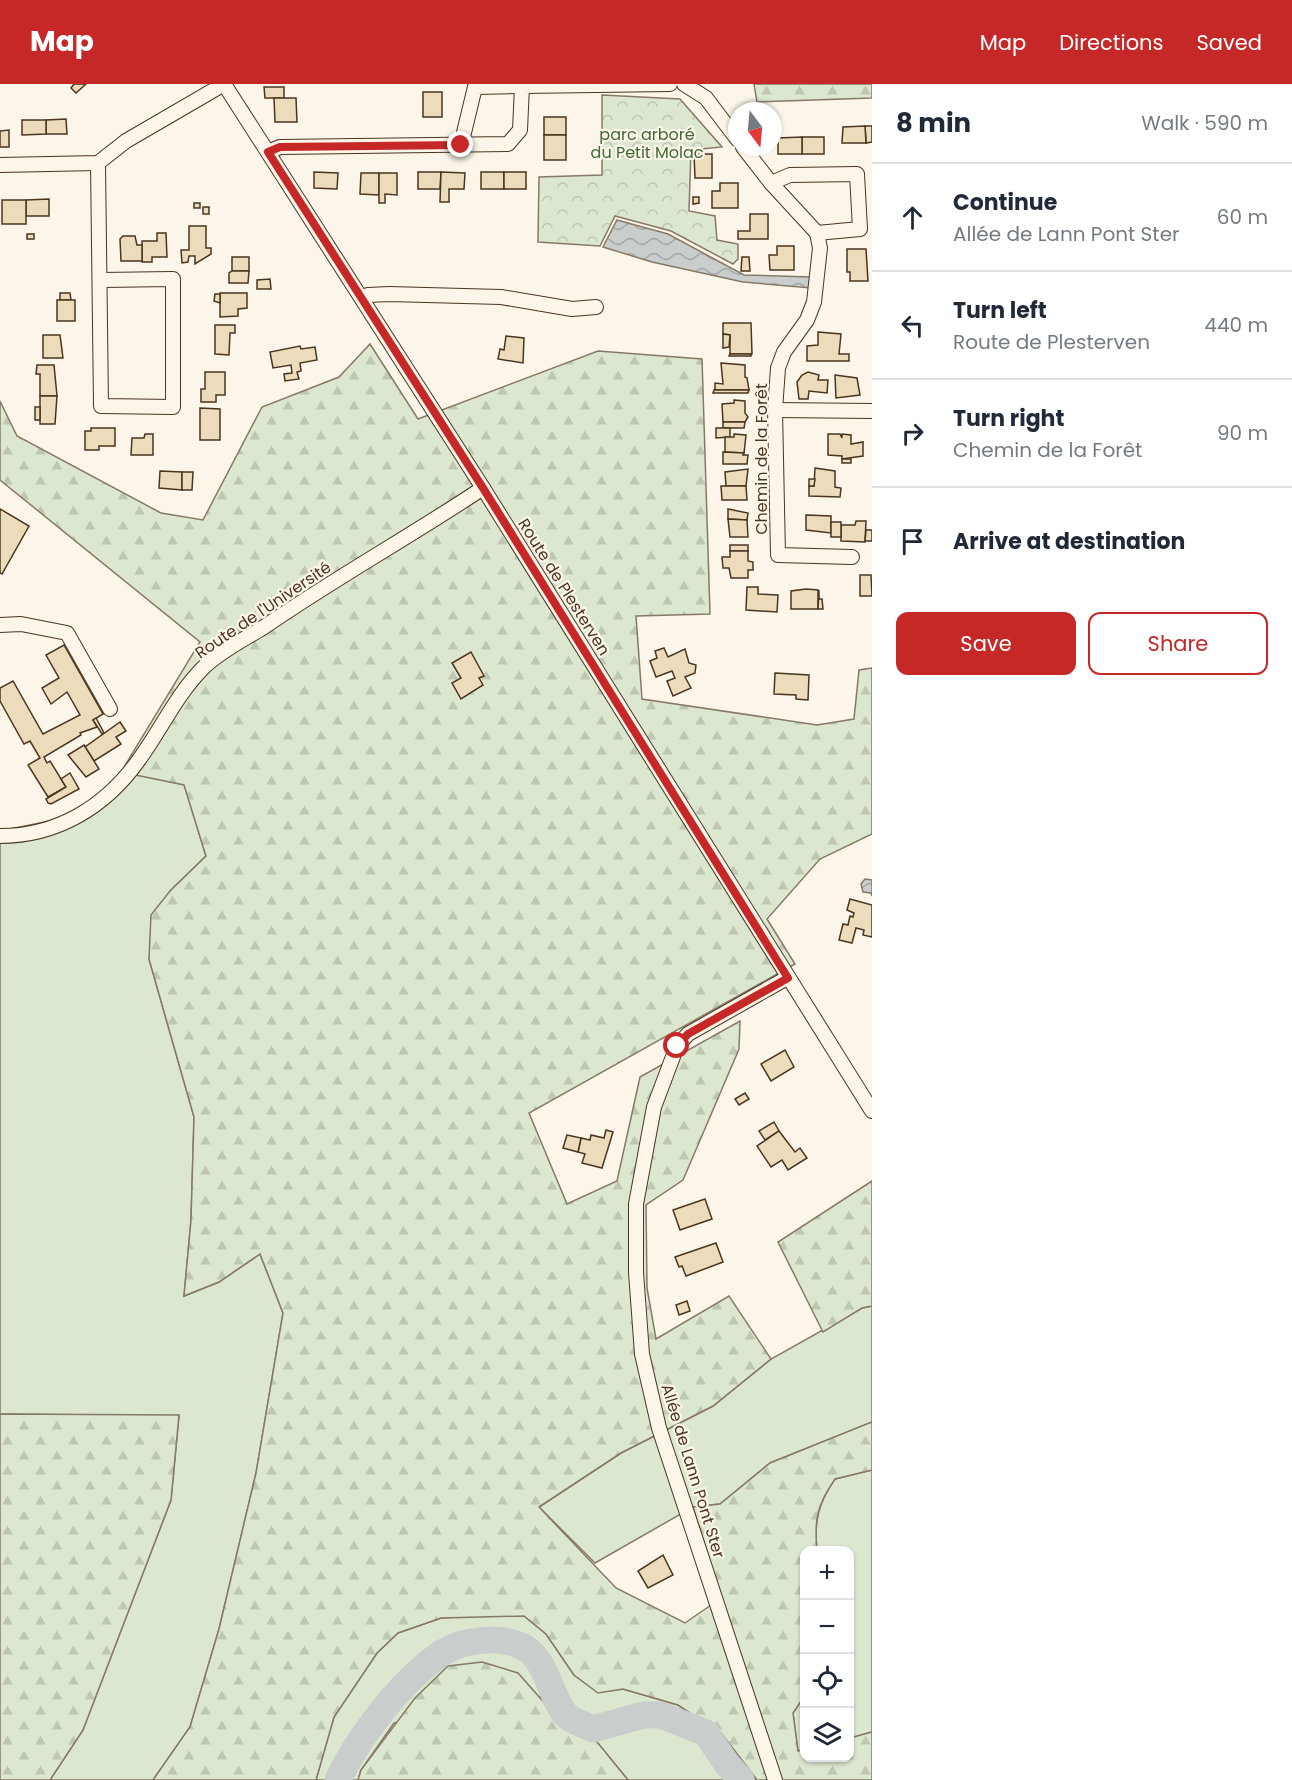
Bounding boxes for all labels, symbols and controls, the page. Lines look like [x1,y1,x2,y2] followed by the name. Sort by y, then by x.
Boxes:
[30,22,94,61] text: Map
[980,28,1026,57] text: Map
[1059,28,1163,57] text: Directions
[1196,28,1262,57] text: Saved
[728,102,782,156] north arrow
[896,105,971,141] text: 8 min
[1141,109,1268,137] text: Walk · 590 m
[591,123,704,164] park label: parc arboré du Petit Molac
[447,131,473,157] route end
[953,187,1057,218] text: Continue
[896,201,929,234] icon: ahead
[1217,203,1268,231] text: 60 m
[953,220,1180,248] text: Allée de Lann Pont Ster
[953,295,1047,326] text: Turn left
[896,309,929,342] icon: left
[1204,311,1268,339] text: 440 m
[953,328,1150,356] text: Route de Plesterven
[750,383,773,535] street label: Chemin de la Forêt
[953,403,1064,434] text: Turn right
[896,417,929,450] icon: right
[1217,419,1268,447] text: 90 m
[953,436,1142,464] text: Chemin de la Forêt
[512,514,616,660] street label: Route de Plesterven
[896,525,929,558] icon: arrive
[953,526,1185,557] text: Arrive at destination
[190,556,336,664] street label: Route de l'Université
[896,612,1076,675] button: Save
[1088,612,1268,675] button: Share
[663,1032,689,1058] route start
[656,1381,730,1561] street label: Allée de Lann Pont Ster
[800,1546,854,1762] map controls
[800,1546,854,1600] button: +
[800,1600,854,1654] button: −
[800,1654,854,1708] button: locate
[800,1708,854,1762] button: layers

